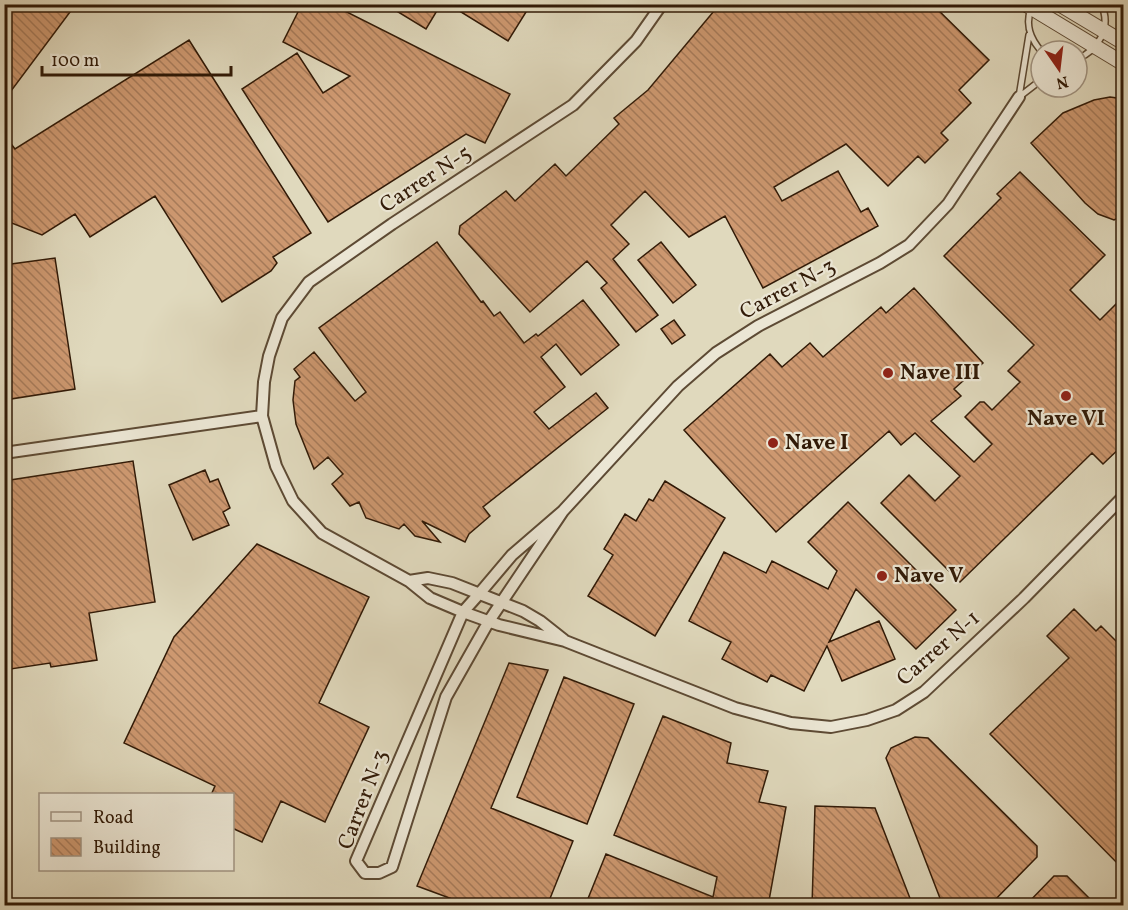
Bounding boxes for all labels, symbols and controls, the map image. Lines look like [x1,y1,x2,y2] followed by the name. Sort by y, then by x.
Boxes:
[42,39,231,77] scale bar
[1029,39,1089,99] north arrow
[51,49,100,74] text: 100 m
[1053,70,1070,94] text: N
[374,139,478,221] street label: Carrer N-5
[735,252,841,328] street label: Carrer N-3
[900,358,980,389] place label: Nave III
[881,366,895,380] marker: Nave III
[1059,389,1073,403] marker: Nave VI
[1027,404,1105,435] place label: Nave VI
[785,428,848,459] place label: Nave I
[766,436,780,450] marker: Nave I
[894,561,964,592] place label: Nave V
[875,569,889,583] marker: Nave V
[890,604,988,694] street label: Carrer N-1
[331,746,397,854] street label: Carrer N-3
[39,793,234,871] legend
[93,806,134,831] text: Road
[93,836,161,861] text: Building

